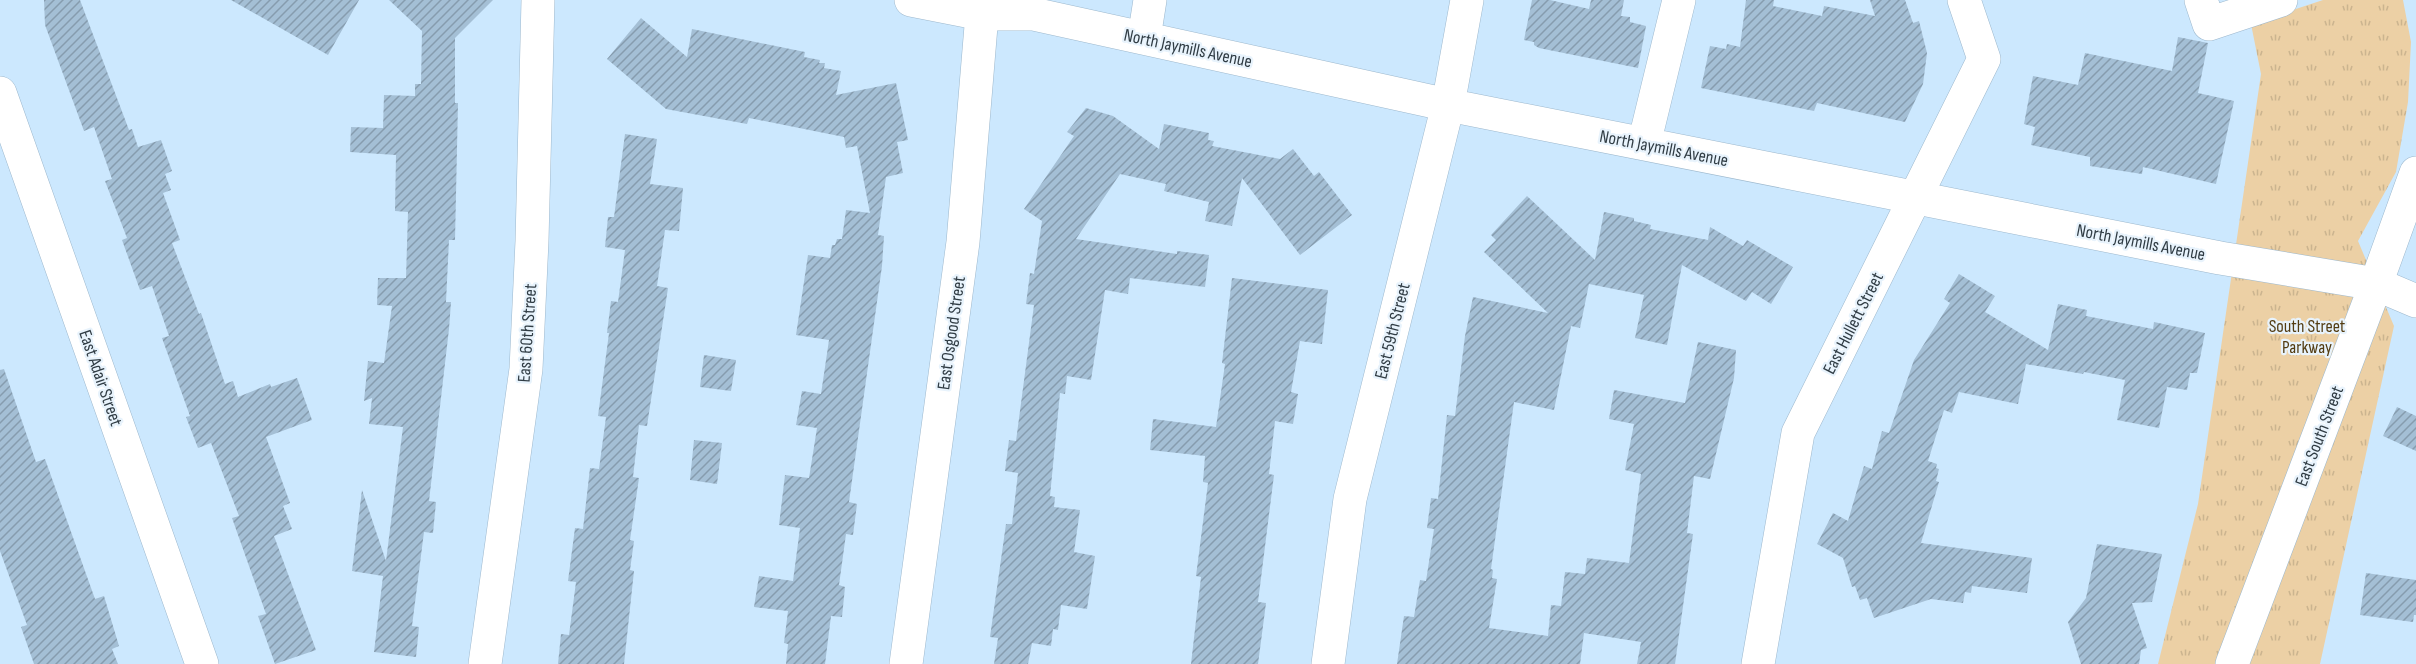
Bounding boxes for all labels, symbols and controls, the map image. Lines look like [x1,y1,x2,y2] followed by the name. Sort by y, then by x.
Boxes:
[1122,25,1254,72] street label: North Jaymills Avenue
[1598,126,1730,171] street label: North Jaymills Avenue
[2075,220,2207,265] street label: North Jaymills Avenue
[1819,268,1888,378] street label: East Hullett Street
[933,274,970,391] street label: East Osgood Street
[1370,280,1415,381] street label: East 59th Street
[514,282,541,383] street label: East 60th Street
[2269,316,2346,358] park label: South Street Parkway
[74,327,127,429] street label: East Adair Street
[2291,383,2348,489] street label: East South Street

